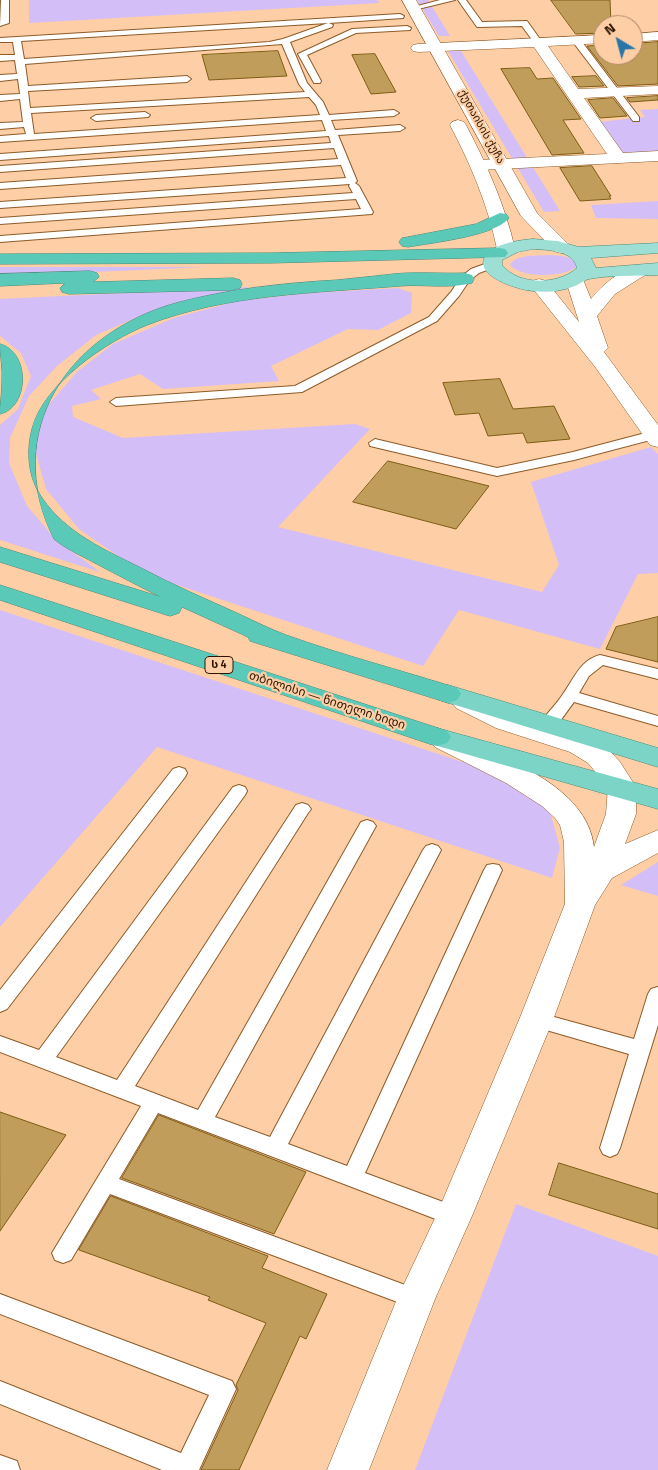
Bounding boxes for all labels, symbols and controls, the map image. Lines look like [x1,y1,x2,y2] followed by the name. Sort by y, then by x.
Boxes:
[593,15,643,65] north arrow
[599,17,619,40] text: N
[455,88,507,166] street label: ქუთაისის ქუჩა
[205,656,233,674] road number: ს 4
[247,669,407,733] street label: თბილისი — წითელი ხიდი

